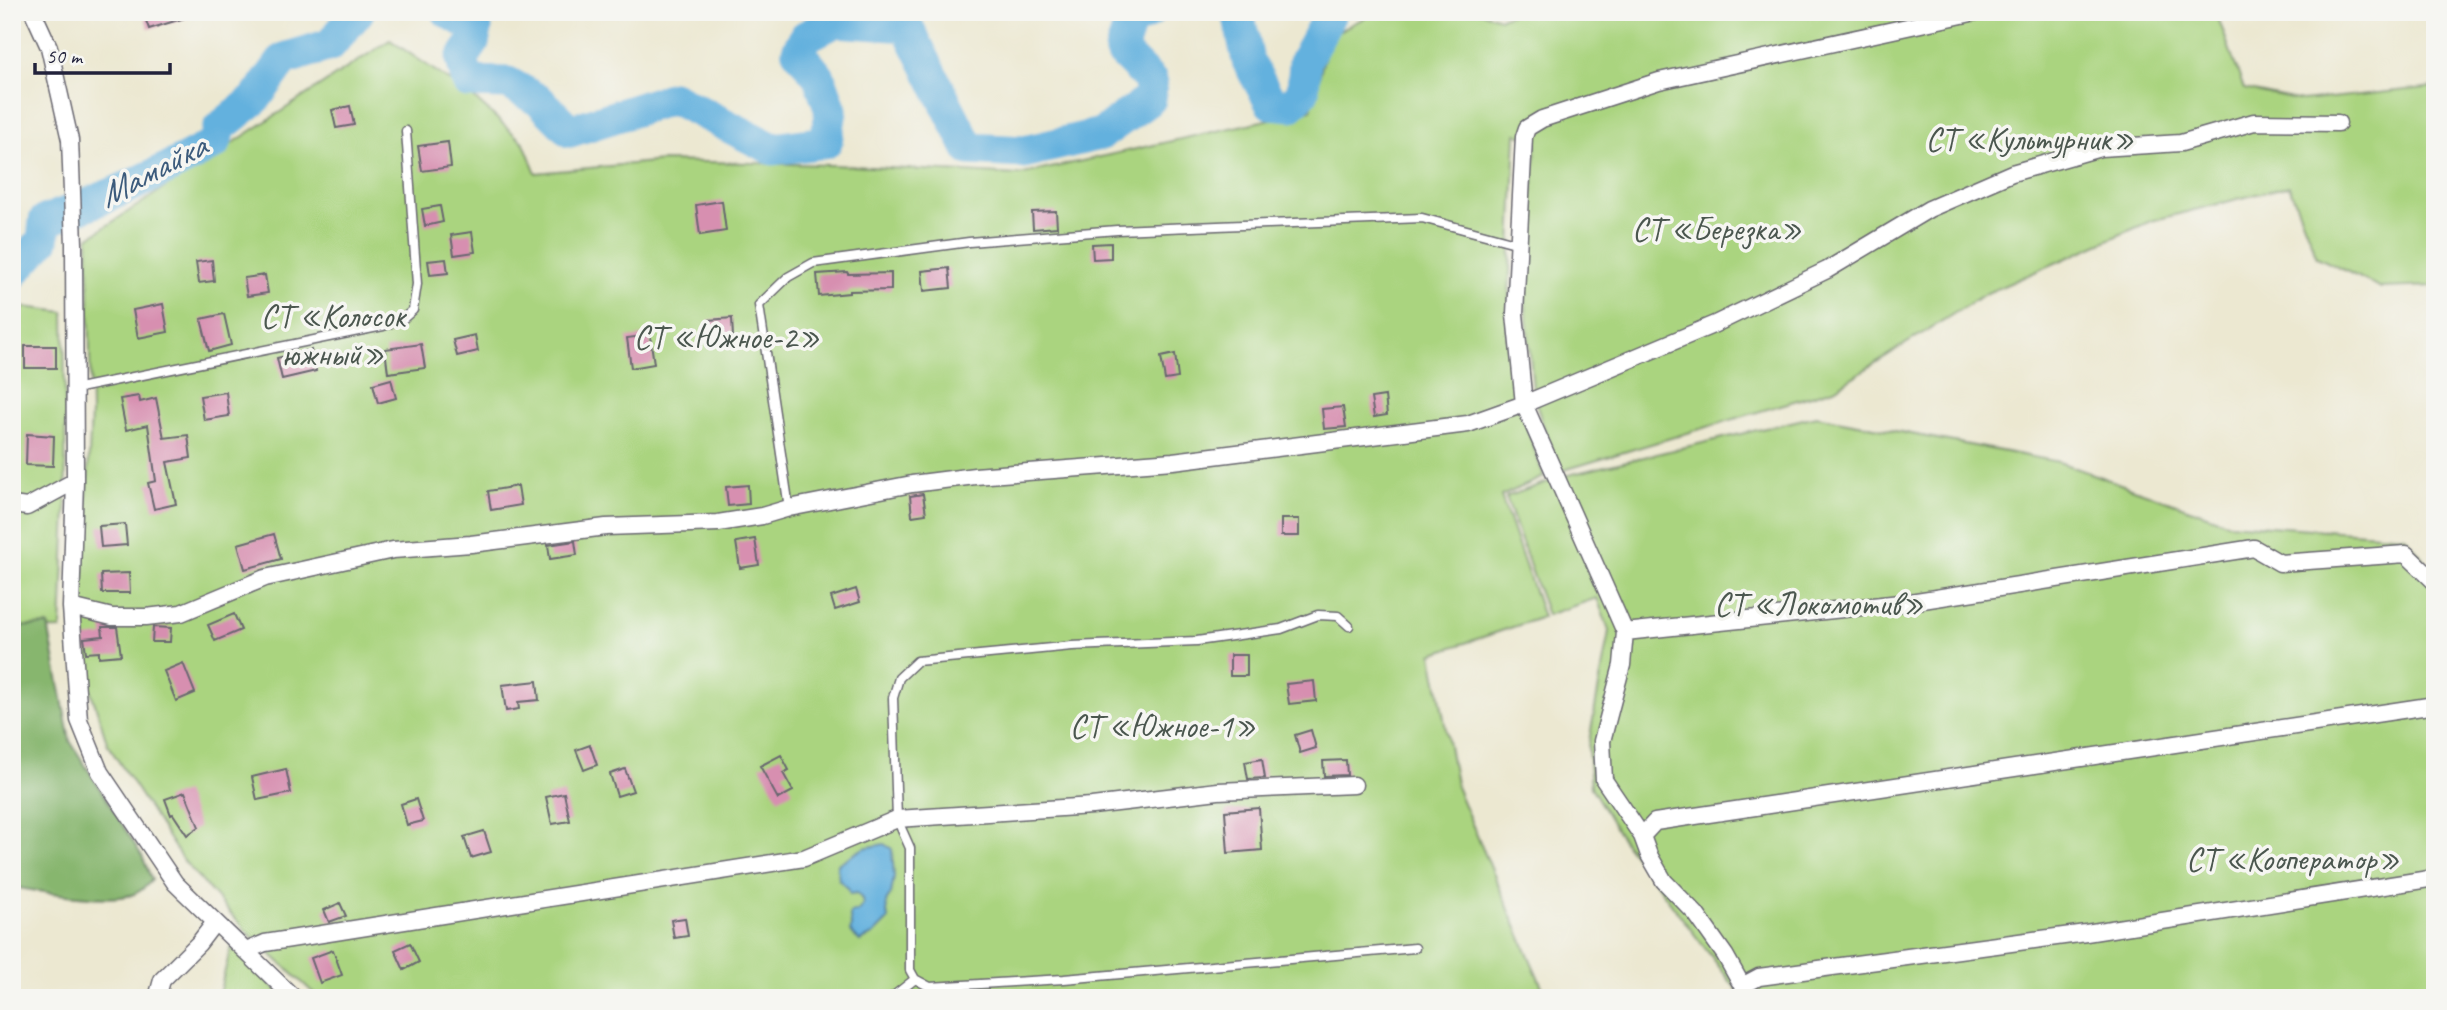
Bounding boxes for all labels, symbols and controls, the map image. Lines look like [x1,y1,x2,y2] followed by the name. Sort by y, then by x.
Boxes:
[35,32,170,76] scale bar
[46,43,84,69] text: 50 m
[1926,118,2134,160] park label: СТ «Культурник»
[91,122,217,217] water label: Мамайка
[1632,208,1802,250] park label: СТ «Березка»
[261,295,407,375] park label: СТ «Колосок южный»
[634,316,820,358] park label: СТ «Южное-2»
[1714,583,1924,625] park label: СТ «Локомотив»
[1070,705,1256,747] park label: СТ «Южное-1»
[2186,838,2400,880] park label: СТ «Кооператор»

